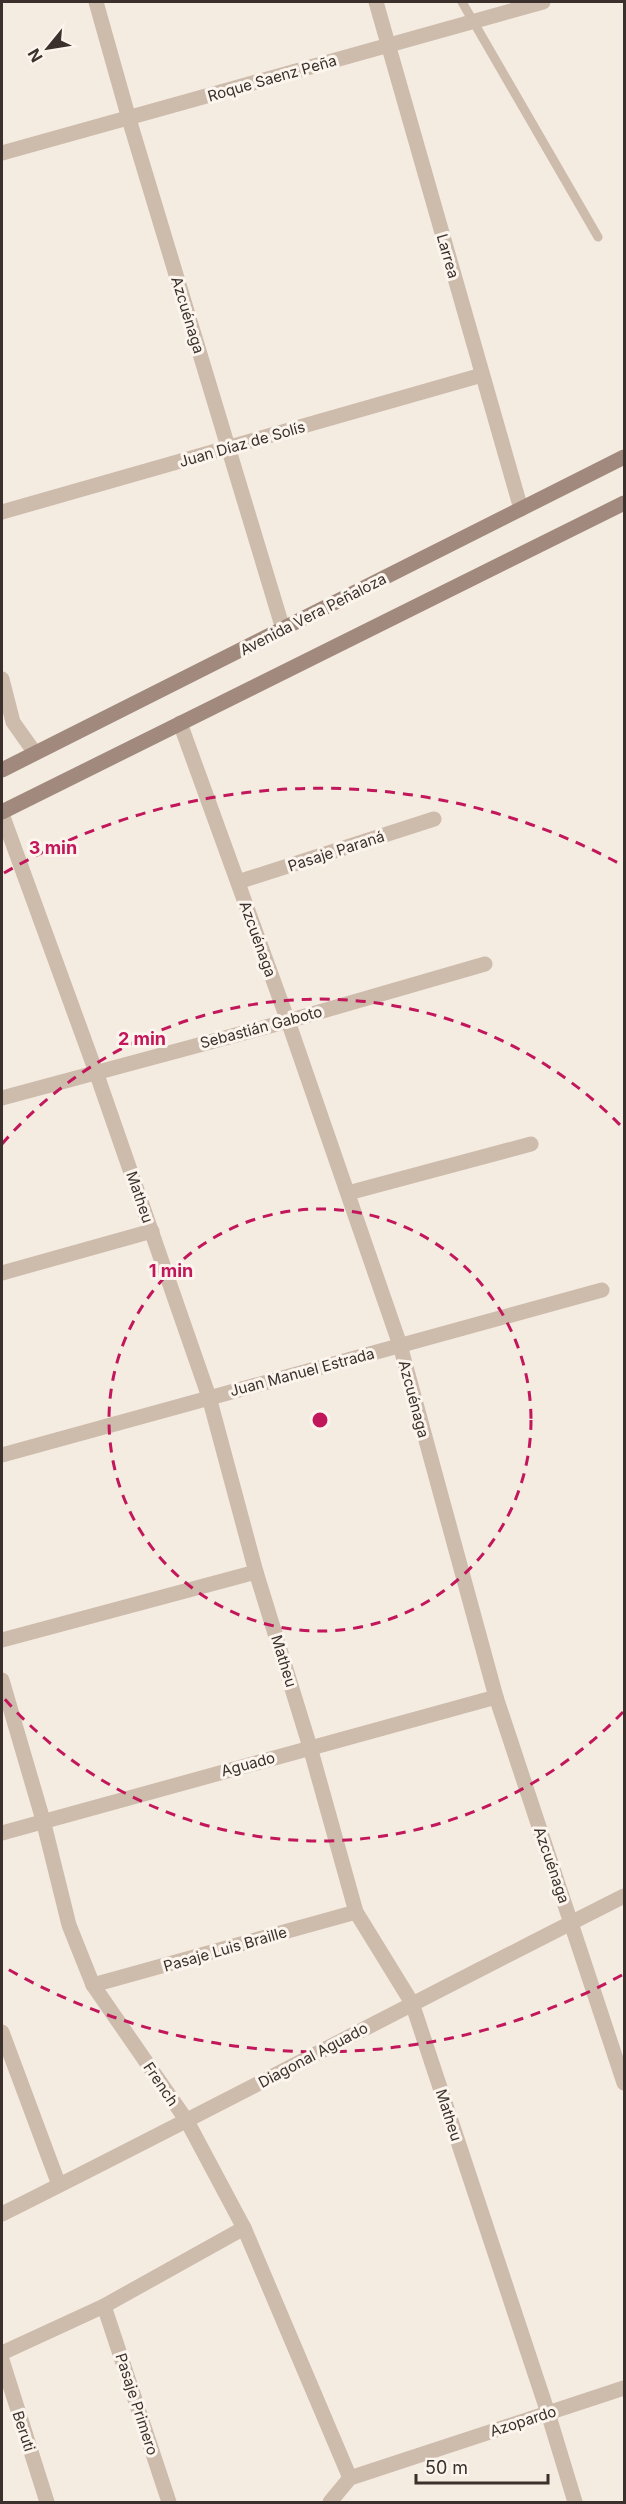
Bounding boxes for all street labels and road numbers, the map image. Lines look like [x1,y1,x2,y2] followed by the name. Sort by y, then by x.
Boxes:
[205,51,339,105] street label: Roque Saenz Peña
[433,232,463,280] street label: Larrea
[167,274,209,356] street label: Azcuénaga
[177,417,307,471] street label: Juan Díaz de Solís
[237,569,389,659] street label: Avenida Vera Peñaloza
[285,826,387,876] street label: Pasaje Paraná
[235,898,281,980] street label: Azcuénaga
[198,1002,324,1052] street label: Sebastián Gaboto
[122,1169,158,1225] street label: Matheu
[228,1344,376,1400] street label: Juan Manuel Estrada
[395,1358,433,1440] street label: Azcuénaga
[267,1633,301,1689] street label: Matheu
[219,1748,277,1780] street label: Aguado
[530,1824,574,1906] street label: Azcuénaga
[161,1922,289,1976] street label: Pasaje Luis Braille
[255,2018,371,2092] street label: Diagonal Aguado
[139,2058,183,2110] street label: French
[432,2087,466,2143] street label: Matheu
[112,2351,162,2457] street label: Pasaje Primero
[487,2401,559,2441] street label: Azopardo
[9,2408,39,2454] street label: Beruti

